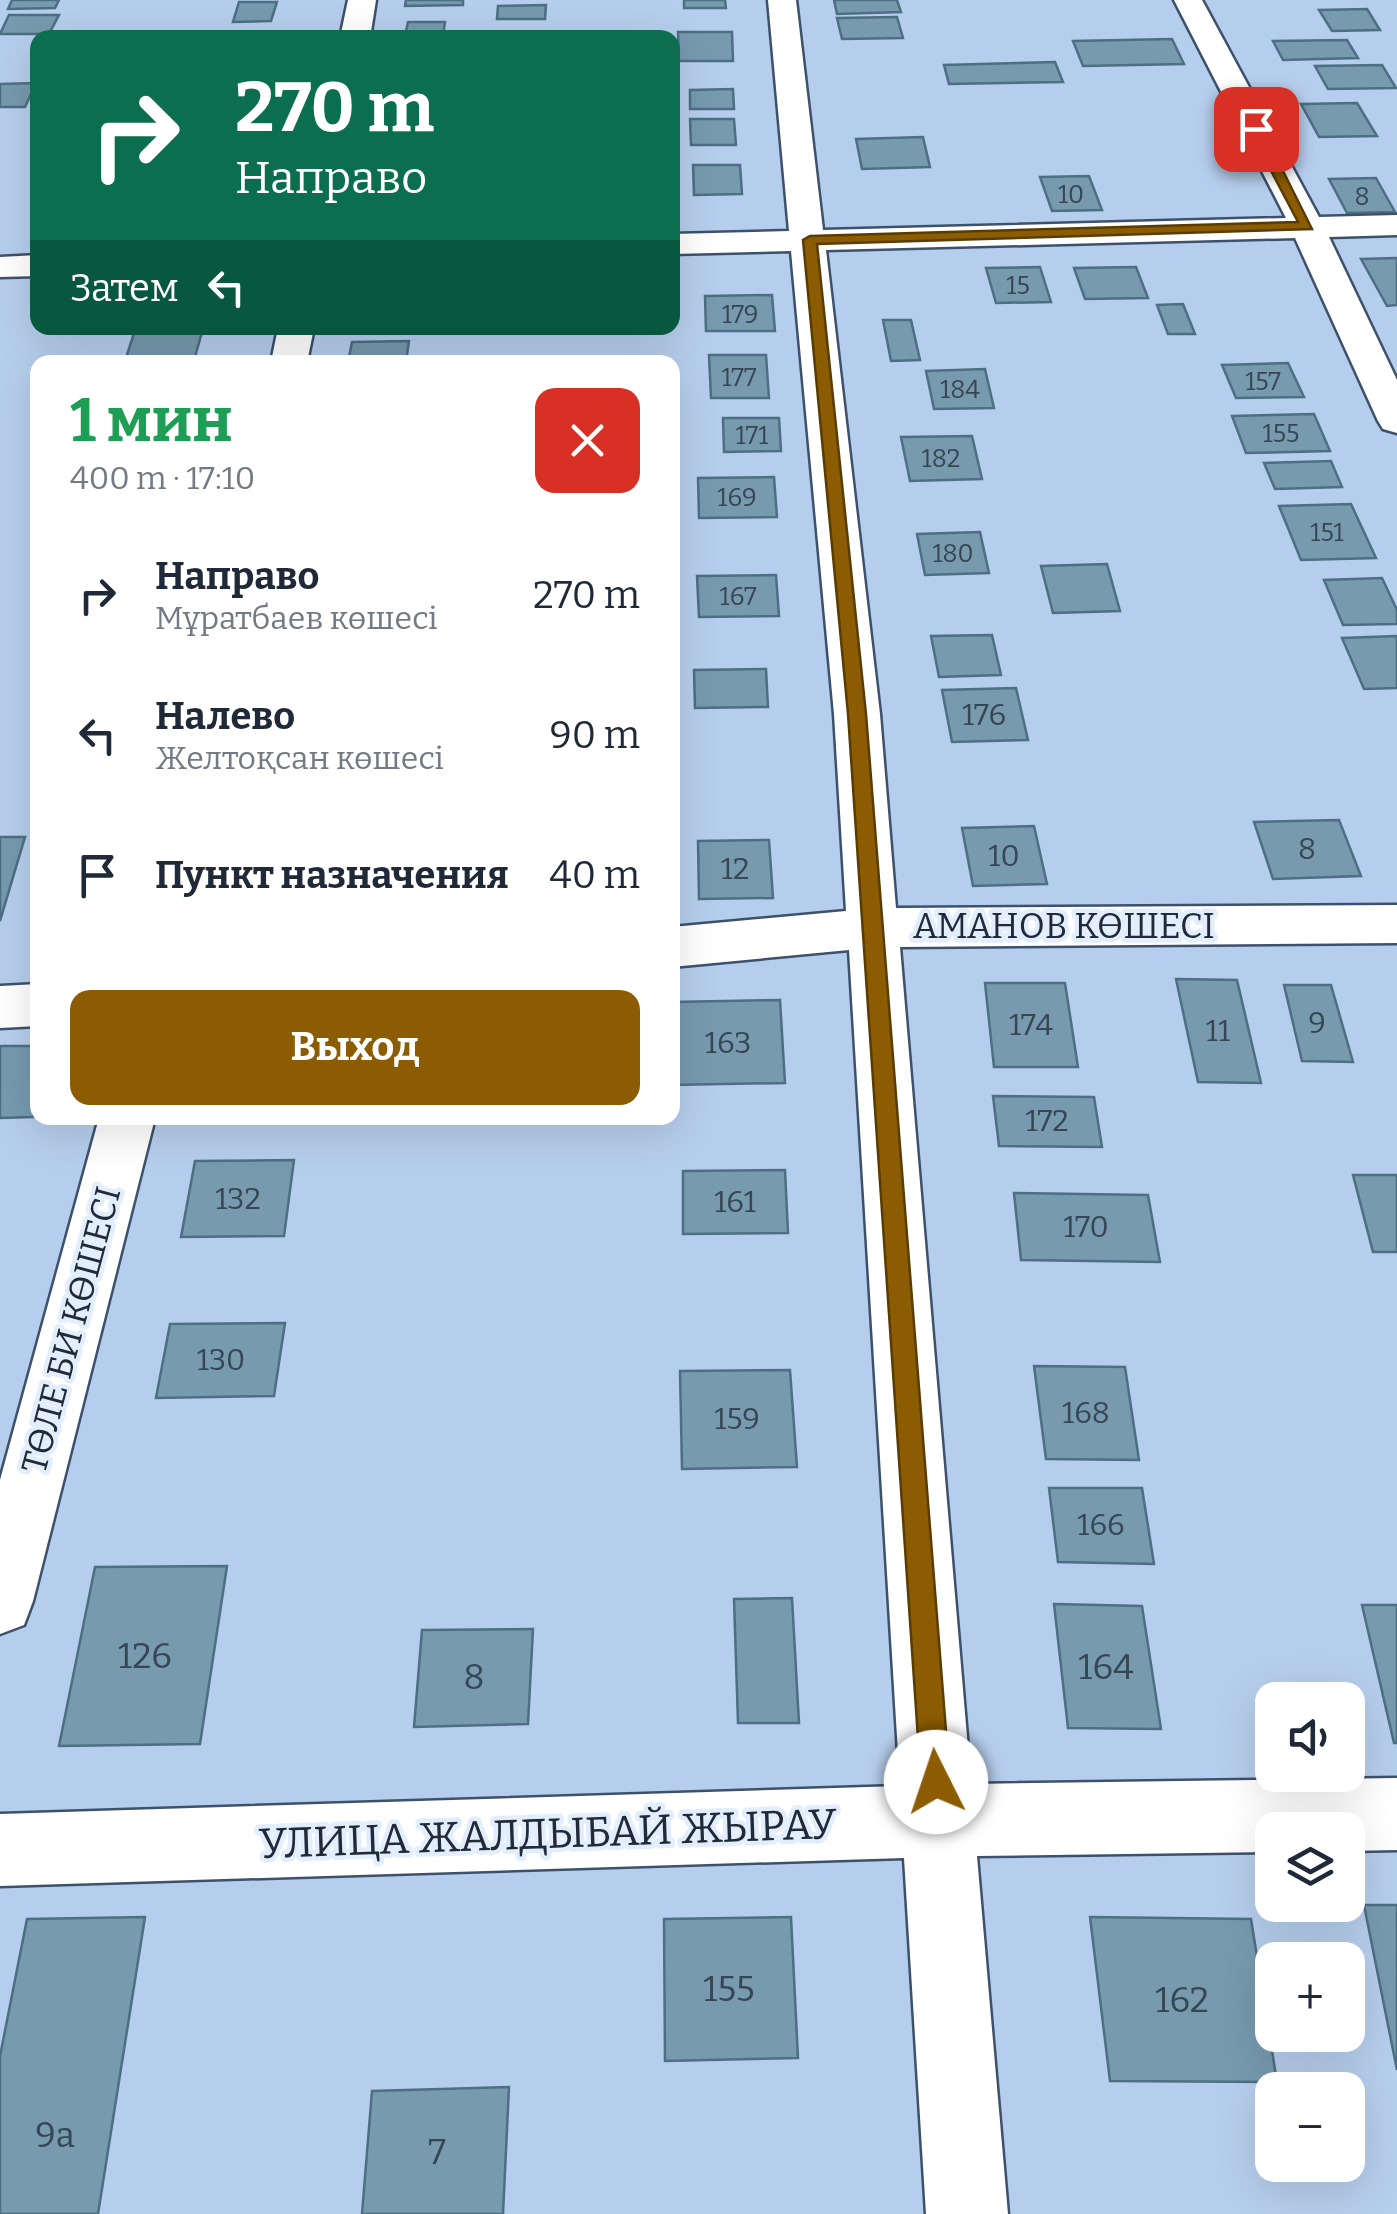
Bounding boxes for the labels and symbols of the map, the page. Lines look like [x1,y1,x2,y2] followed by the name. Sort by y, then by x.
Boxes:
[1214,87,1299,172] pin
[1058,180,1084,210] house number: 10
[1354,182,1370,212] house number: 8
[1006,271,1030,301] house number: 15
[722,300,758,330] house number: 179
[721,363,757,393] house number: 177
[1245,367,1281,397] house number: 157
[940,375,980,405] house number: 184
[1263,419,1299,449] house number: 155
[736,421,768,451] house number: 171
[922,444,960,474] house number: 182
[717,483,757,513] house number: 169
[1310,518,1344,548] house number: 151
[932,539,974,569] house number: 180
[719,582,757,612] house number: 167
[962,697,1006,733] house number: 176
[1298,831,1316,867] house number: 8
[988,838,1020,874] house number: 10
[721,851,749,887] house number: 12
[913,905,1215,947] street label: АМАНОВ КӨШЕСІ
[1308,1005,1326,1041] house number: 9
[1009,1007,1054,1043] house number: 174
[1206,1013,1230,1049] house number: 11
[705,1025,751,1061] house number: 163
[1025,1103,1069,1139] house number: 172
[215,1181,261,1217] house number: 132
[13,1182,129,1478] street label: ТӨЛЕ БИ КӨШЕСІ
[714,1184,756,1220] house number: 161
[1063,1209,1109,1245] house number: 170
[197,1342,245,1378] house number: 130
[1062,1395,1110,1431] house number: 168
[714,1401,760,1437] house number: 159
[1077,1507,1125,1543] house number: 166
[118,1635,172,1677] house number: 126
[1078,1646,1134,1688] house number: 164
[463,1656,485,1698] house number: 8
[884,1730,988,1834] position arrow
[258,1799,838,1869] street label: УЛИЦА ЖАЛДЫБАЙ ЖЫРАУ
[703,1968,755,2010] house number: 155
[1155,1979,1209,2021] house number: 162
[35,2114,75,2156] house number: 9а
[428,2131,446,2173] house number: 7

